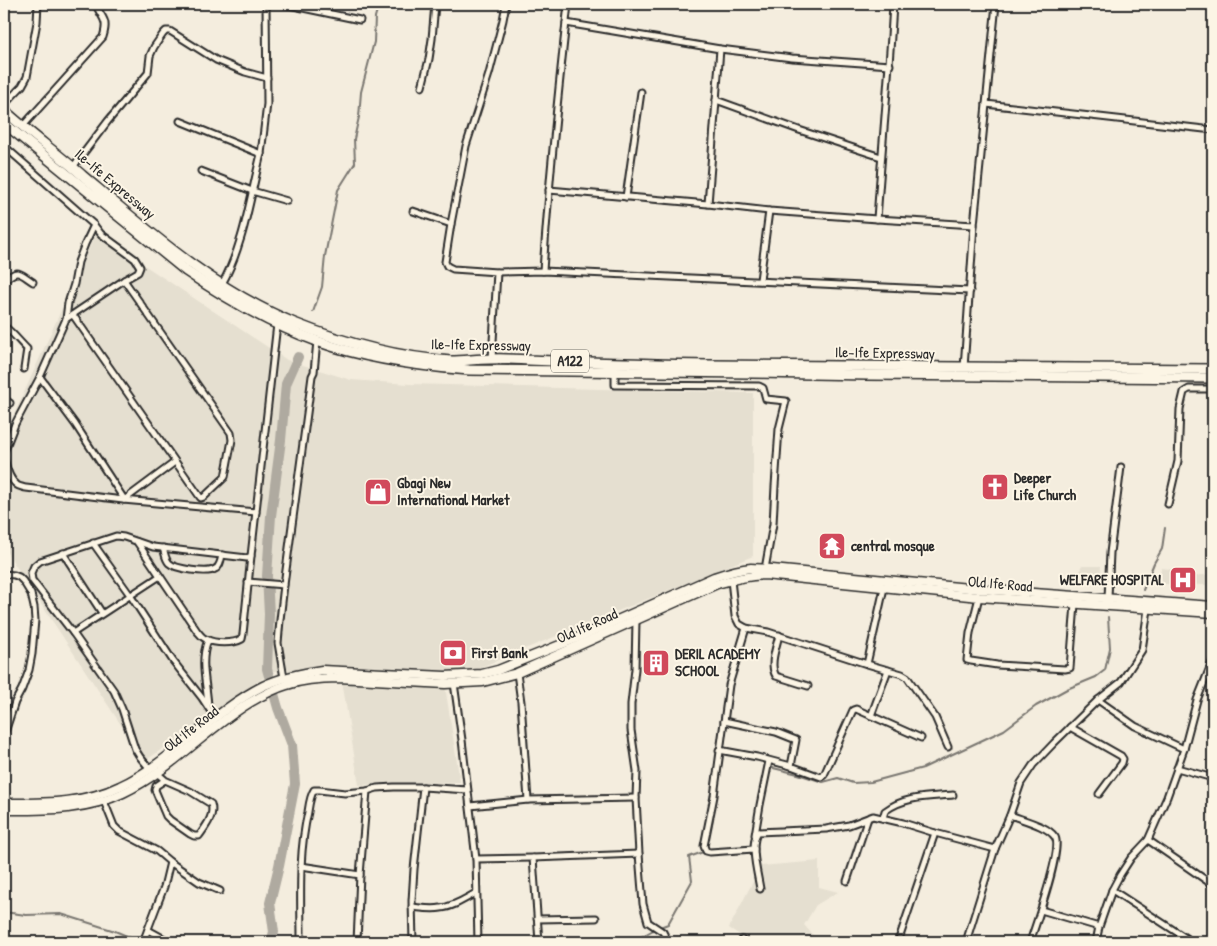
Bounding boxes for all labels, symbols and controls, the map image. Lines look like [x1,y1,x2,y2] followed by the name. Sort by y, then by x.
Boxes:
[70,143,160,224] street label: Ile-Ife Expressway
[431,333,531,356] street label: Ile-Ife Expressway
[835,341,935,364] street label: Ile-Ife Expressway
[551,350,589,372] road number: A122
[1014,467,1077,505] place label: Deeper Life Church
[397,472,510,510] place label: Gbagi New International Market
[980,472,1010,502] church icon: Deeper Life Church
[363,477,393,507] shop icon: Gbagi New International Market
[817,531,847,561] temple icon: central mosque
[851,535,935,557] place label: central mosque
[1168,565,1198,595] hospital icon: WELFARE HOSPITAL
[1060,569,1164,590] place label: WELFARE HOSPITAL
[967,570,1033,597] street label: Old Ife Road
[553,603,621,648] street label: Old Ife Road
[438,638,468,668] bank icon: First Bank
[471,642,528,663] place label: First Bank
[675,643,761,681] place label: DERIL ACADEMY SCHOOL
[641,648,671,678] building icon: DERIL ACADEMY SCHOOL
[159,700,223,757] street label: Old Ife Road

